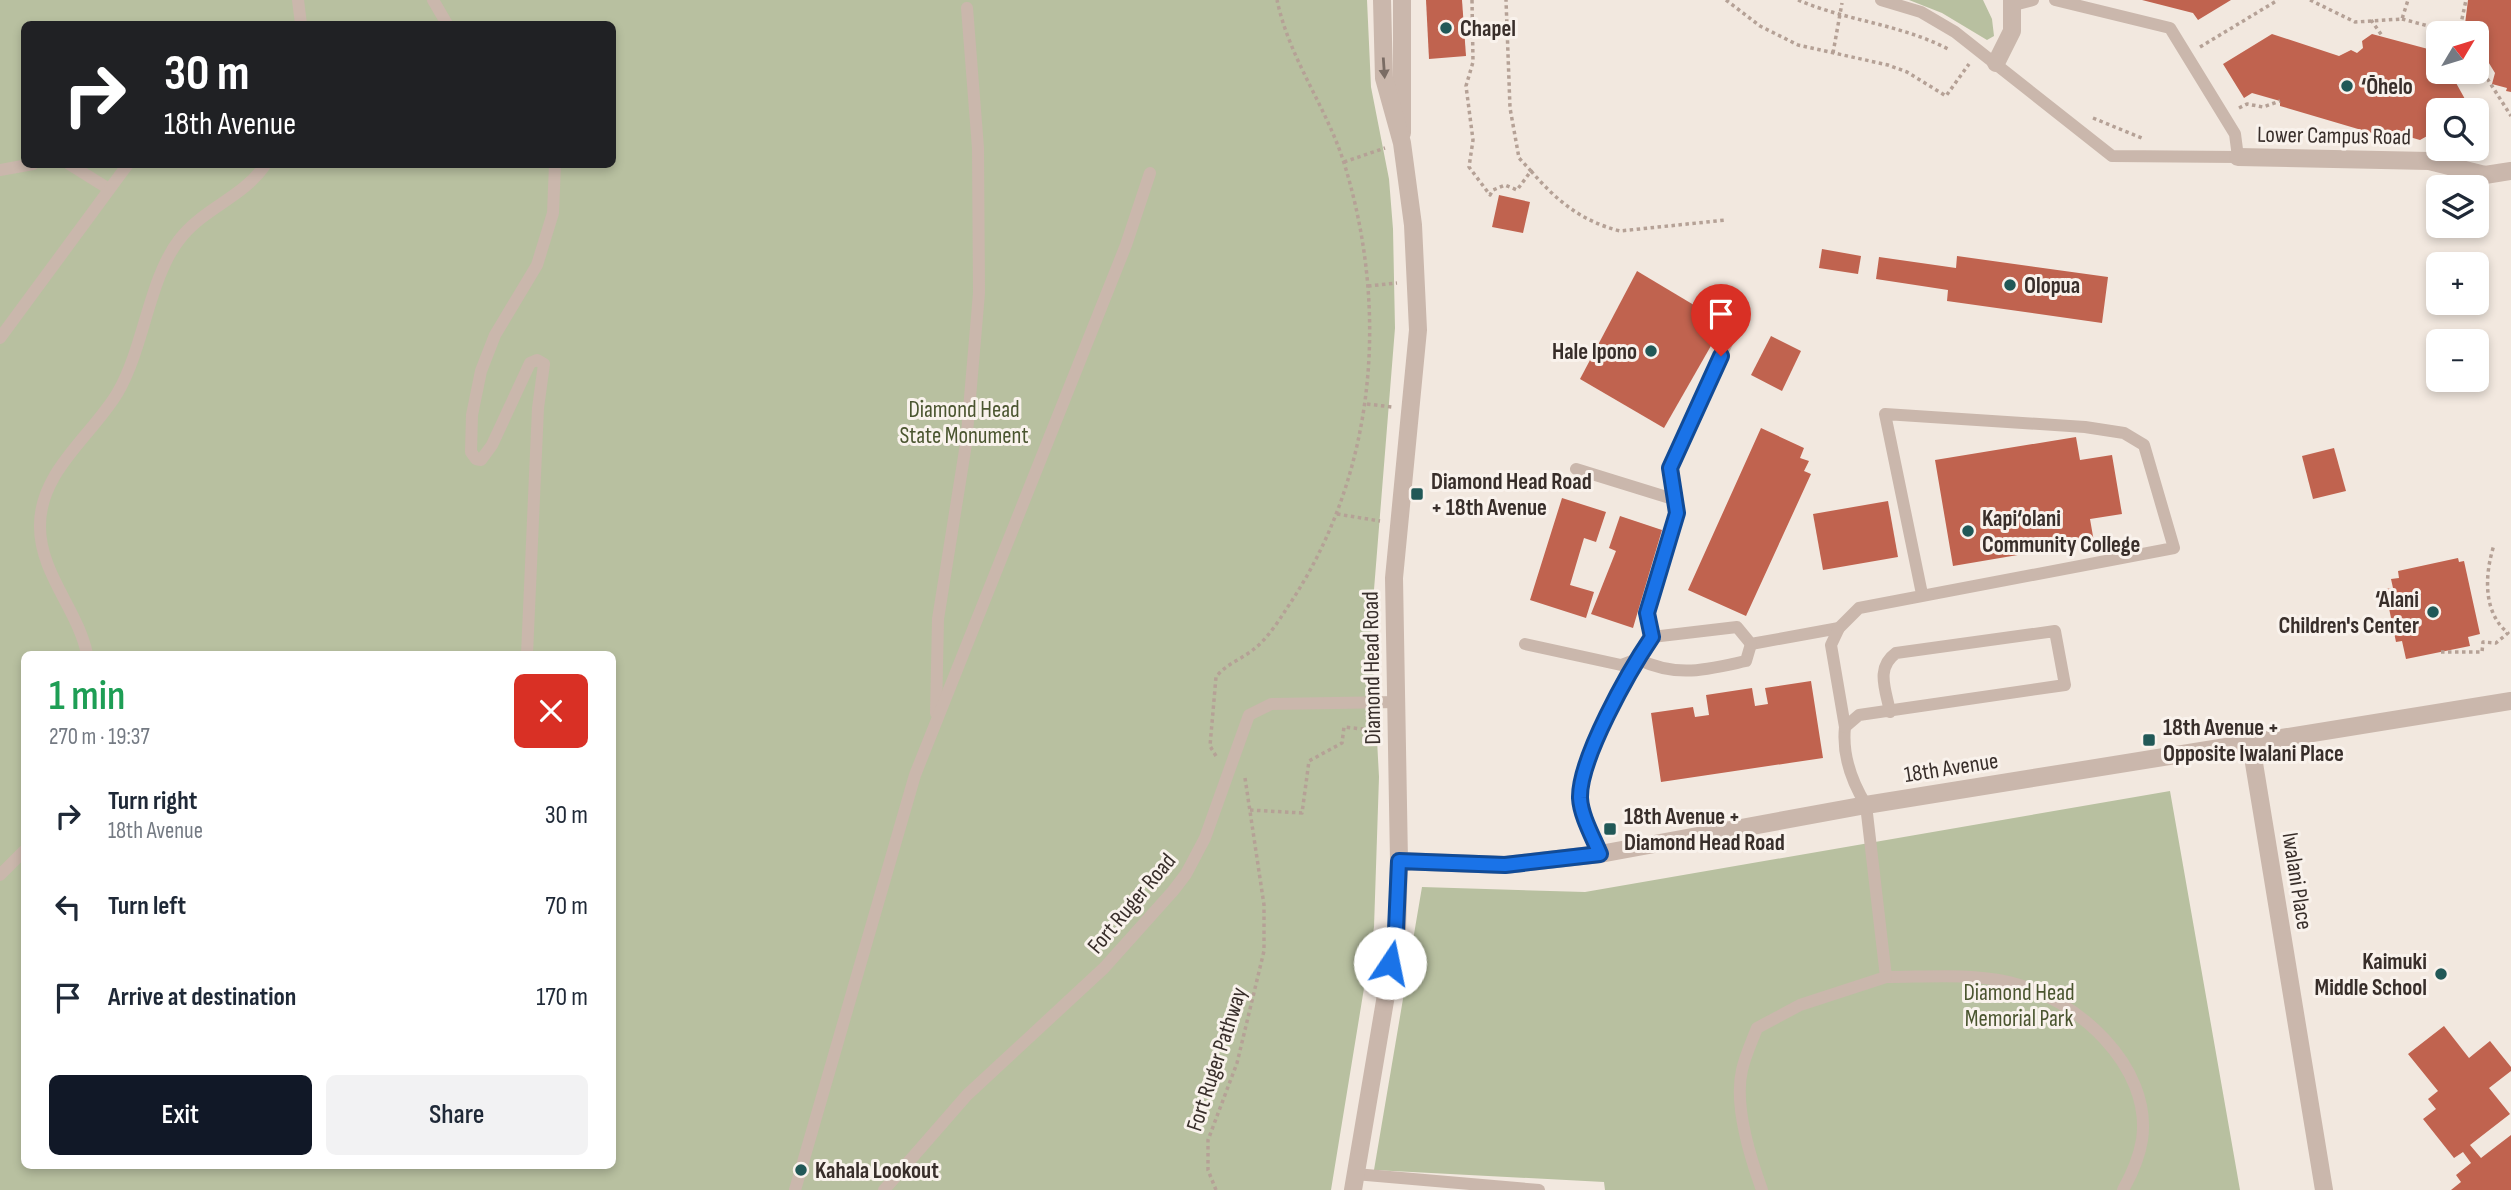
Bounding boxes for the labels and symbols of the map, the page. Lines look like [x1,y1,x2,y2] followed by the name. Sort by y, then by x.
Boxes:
[1460,15,1516,43] place label: Chapel
[1438,20,1454,36] marker: Chapel
[2426,21,2488,84] north arrow
[1379,57,1390,79] one-way arrow
[2361,73,2413,101] place label: ‘Ōhelo
[2339,78,2355,94] marker: ‘Ōhelo
[2257,121,2411,151] street label: Lower Campus Road
[2024,272,2080,300] place label: Olopua
[2002,277,2018,293] marker: Olopua
[1691,284,1751,356] pin
[1552,338,1637,366] place label: Hale Ipono
[1643,343,1659,359] marker: Hale Ipono
[899,396,1029,450] park label: Diamond Head State Monument
[1431,468,1592,522] place label: Diamond Head Road + 18th Avenue
[1409,486,1425,502] marker: Diamond Head Road + 18th Avenue
[1982,505,2140,559] place label: Kapi‘olani Community College
[1960,523,1976,539] marker: Kapi‘olani Community College
[2279,586,2419,640] place label: ‘Alani Children's Center
[1357,591,1387,745] street label: Diamond Head Road
[2425,604,2441,620] marker: ‘Alani Children's Center
[2163,714,2344,768] place label: 18th Avenue + Opposite Iwalani Place
[2141,732,2157,748] marker: 18th Avenue + Opposite Iwalani Place
[1902,747,2000,789] street label: 18th Avenue
[1624,803,1785,857] place label: 18th Avenue + Diamond Head Road
[1602,821,1618,837] marker: 18th Avenue + Diamond Head Road
[2276,830,2319,932] street label: Iwalani Place
[1082,848,1182,960] street label: Fort Ruger Road
[1353,926,1427,1000] position arrow
[2315,948,2427,1002] place label: Kaimuki Middle School
[2433,966,2449,982] marker: Kaimuki Middle School
[1963,979,2075,1033] park label: Diamond Head Memorial Park
[1181,984,1253,1135] street label: Fort Ruger Pathway
[815,1157,939,1185] place label: Kahala Lookout
[793,1162,809,1178] marker: Kahala Lookout

